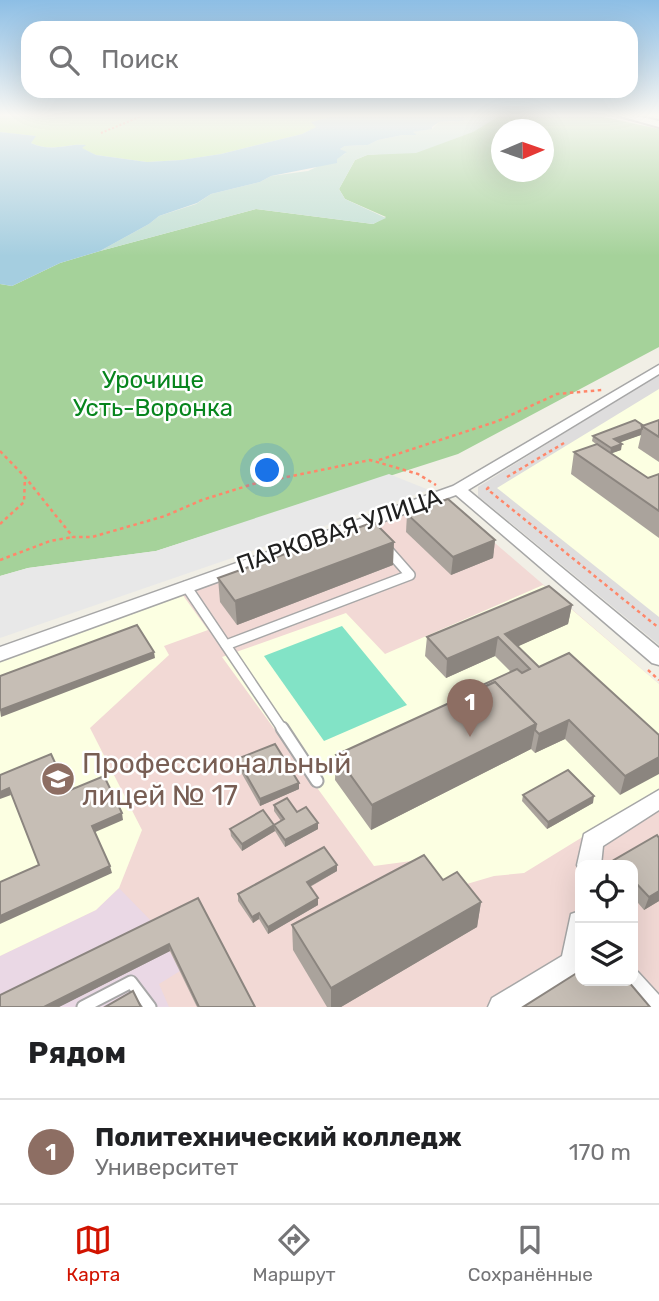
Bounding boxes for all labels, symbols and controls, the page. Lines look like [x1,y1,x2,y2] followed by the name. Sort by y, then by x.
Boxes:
[21,21,638,98] search box
[45,41,83,79] icon: search
[101,44,179,75] text: Поиск
[491,119,554,182] north arrow
[73,366,233,422] park label: Урочище Усть-Воронка
[250,453,284,487] your location
[233,483,445,579] street label: ПАРКОВАЯ УЛИЦА
[447,679,493,737] pin: 1
[82,747,351,812] place label: Профессиональный лицей № 17
[39,760,77,798] school or university icon: Профессиональный лицей № 17
[575,860,638,986] map controls
[575,860,638,923] button: locate
[575,923,638,986] button: layers
[28,1035,126,1071] text: Рядом
[95,1122,462,1153] text: Политехнический колледж
[45,1138,57,1166] text: 1
[569,1138,631,1166] text: 170 m
[95,1153,238,1181] text: Университет
[66,1221,120,1286] tab: Карта
[253,1221,336,1286] tab: Маршрут
[468,1221,593,1286] tab: Сохранённые

